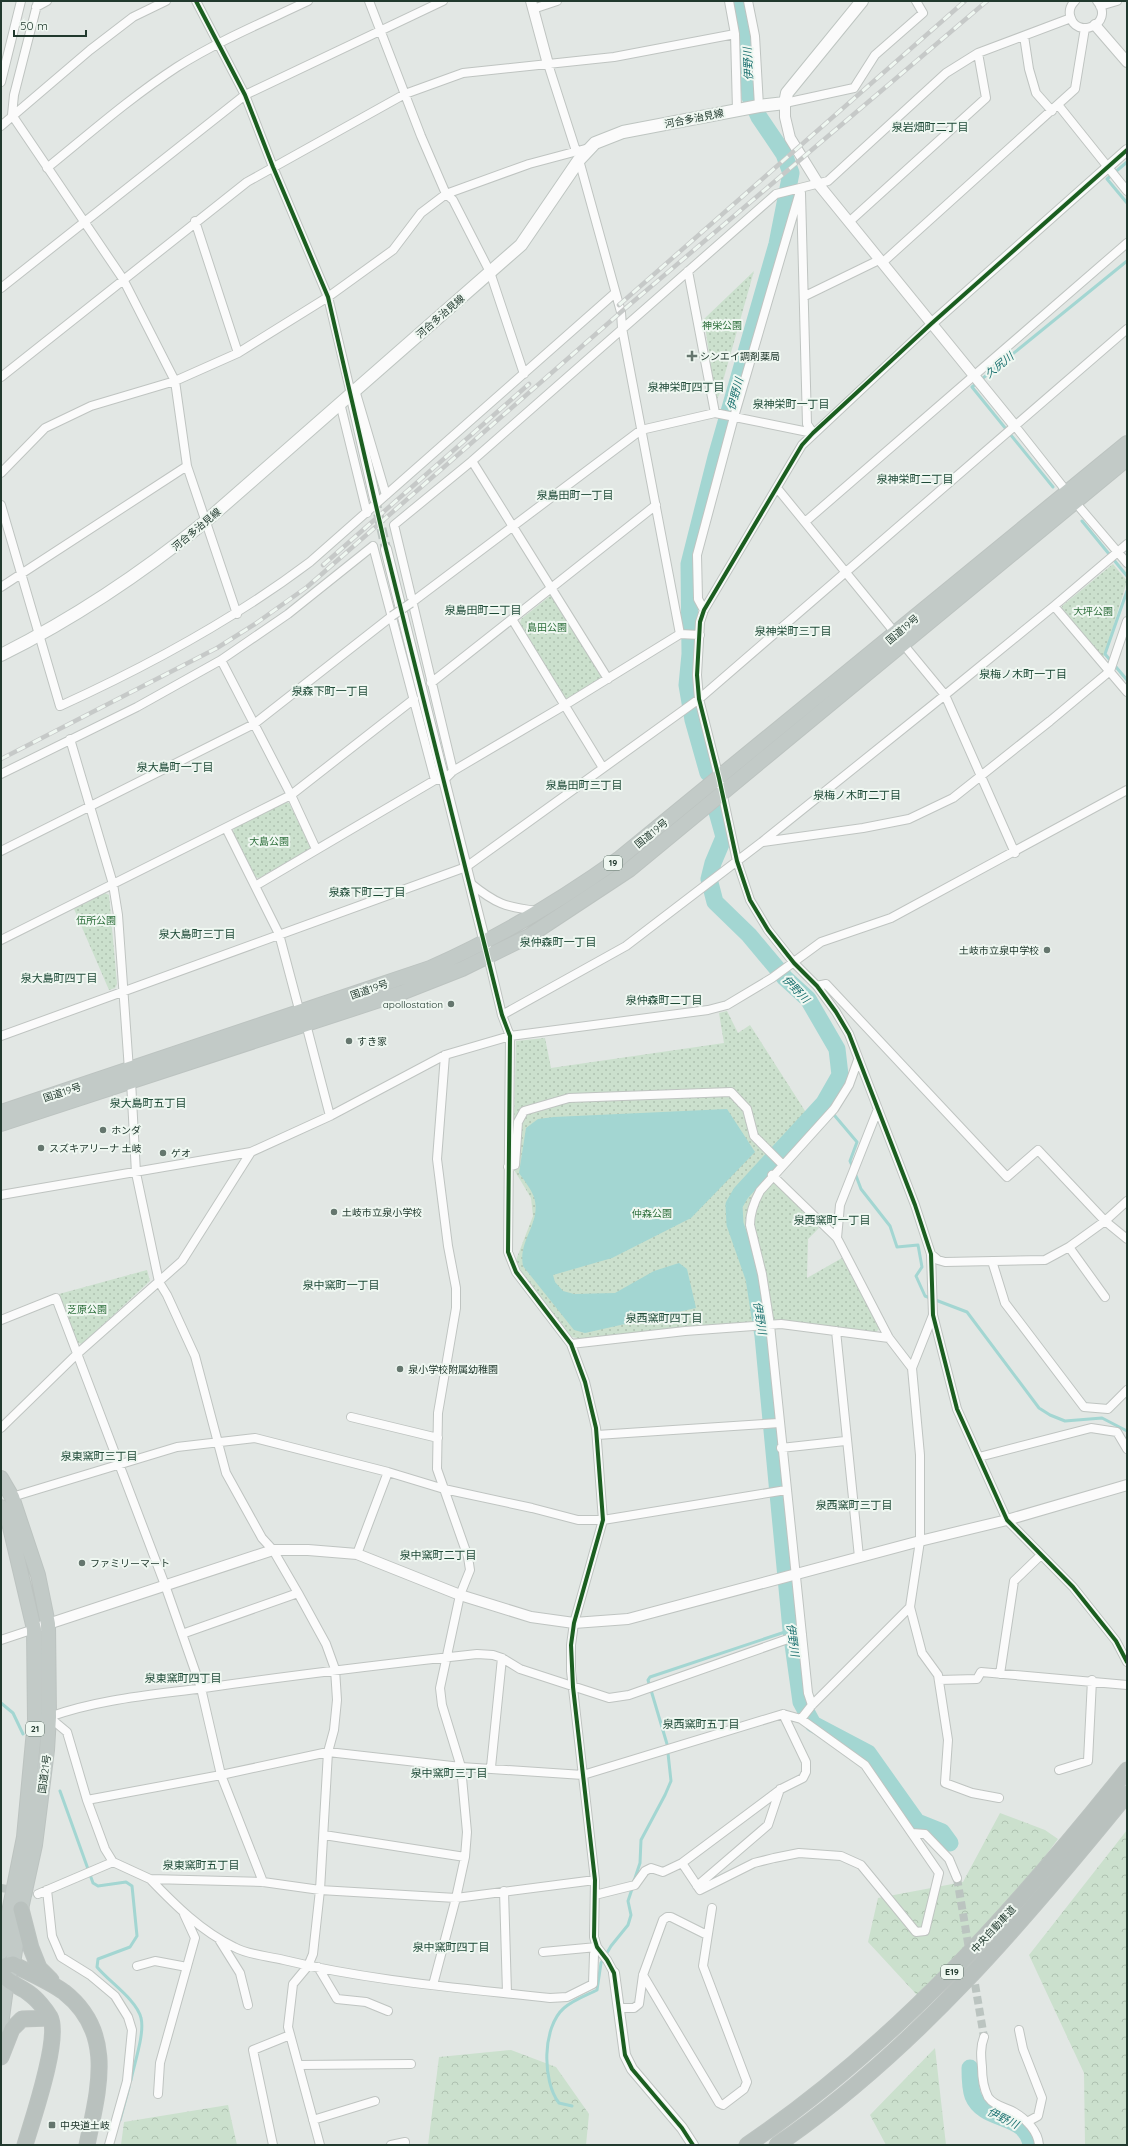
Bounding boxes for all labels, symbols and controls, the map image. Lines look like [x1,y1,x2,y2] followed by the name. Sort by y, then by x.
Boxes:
[14,12,86,38] scale bar
[20,18,48,33] text: 50 m
[740,46,756,81] water label: 伊野川
[663,106,725,131] street label: 河合多治見線
[892,120,969,134] district label: 泉岩畑町二丁目
[413,292,467,341] street label: 河合多治見線
[702,319,742,332] park label: 神栄公園
[982,349,1017,381] water label: 久尻川
[700,350,780,363] place label: シンエイ調剤薬局
[687,351,697,361] marker: シンエイ調剤薬局
[724,375,746,412] water label: 伊野川
[648,380,725,394] district label: 泉神栄町四丁目
[753,397,830,411] district label: 泉神栄町一丁目
[877,472,954,486] district label: 泉神栄町二丁目
[537,488,614,502] district label: 泉島田町一丁目
[169,505,223,554] street label: 河合多治見線
[445,603,522,617] district label: 泉島田町二丁目
[1073,605,1113,618] park label: 大坪公園
[883,612,922,647] street label: 国道19号
[527,621,567,634] park label: 島田公園
[755,624,832,638] district label: 泉神栄町三丁目
[979,667,1067,681] district label: 泉梅ノ木町一丁目
[292,684,369,698] district label: 泉森下町一丁目
[137,760,214,774] district label: 泉大島町一丁目
[546,778,623,792] district label: 泉島田町三丁目
[813,788,901,802] district label: 泉梅ノ木町二丁目
[632,816,671,851] street label: 国道19号
[249,835,289,848] park label: 大島公園
[604,856,622,870] road number: 19
[329,885,406,899] district label: 泉森下町二丁目
[76,914,116,927] park label: 伍所公園
[159,927,236,941] district label: 泉大島町三丁目
[520,935,597,949] district label: 泉仲森町一丁目
[959,944,1039,957] place label: 土岐市立泉中学校
[1042,945,1052,955] marker: 土岐市立泉中学校
[21,971,98,985] district label: 泉大島町四丁目
[780,972,813,1006] water label: 伊野川
[348,977,390,1002] street label: 国道19号
[626,993,703,1007] district label: 泉仲森町二丁目
[383,998,443,1011] place label: apollostation
[446,999,456,1009] marker: apollostation
[357,1035,387,1048] place label: すき家
[344,1036,354,1046] marker: すき家
[41,1080,83,1105] street label: 国道19号
[110,1096,187,1110] district label: 泉大島町五丁目
[111,1124,141,1137] place label: ホンダ
[98,1125,108,1135] marker: ホンダ
[49,1142,142,1155] place label: スズキアリーナ 土岐
[36,1143,46,1153] marker: スズキアリーナ 土岐
[171,1147,191,1160] place label: ゲオ
[158,1148,168,1158] marker: ゲオ
[342,1206,422,1219] place label: 土岐市立泉小学校
[329,1207,339,1217] marker: 土岐市立泉小学校
[632,1207,672,1220] park label: 仲森公園
[794,1213,871,1227] district label: 泉西窯町一丁目
[303,1278,380,1292] district label: 泉中窯町一丁目
[751,1301,770,1336] water label: 伊野川
[67,1303,107,1316] park label: 芝原公園
[626,1311,703,1325] district label: 泉西窯町四丁目
[408,1363,498,1376] place label: 泉小学校附属幼稚園
[395,1364,405,1374] marker: 泉小学校附属幼稚園
[61,1449,138,1463] district label: 泉東窯町三丁目
[816,1498,893,1512] district label: 泉西窯町三丁目
[400,1548,477,1562] district label: 泉中窯町二丁目
[90,1557,170,1570] place label: ファミリーマート
[77,1558,87,1568] marker: ファミリーマート
[784,1623,802,1658] water label: 伊野川
[145,1671,222,1685] district label: 泉東窯町四丁目
[663,1717,740,1731] district label: 泉西窯町五丁目
[26,1722,44,1736] road number: 21
[35,1754,54,1794] street label: 国道21号
[411,1766,488,1780] district label: 泉中窯町三丁目
[163,1858,240,1872] district label: 泉東窯町五丁目
[968,1903,1019,1956] street label: 中央自動車道
[413,1940,490,1954] district label: 泉中窯町四丁目
[941,1965,963,1979] road number: E19
[985,2104,1022,2132] water label: 伊野川
[60,2119,110,2132] place label: 中央道土岐
[47,2120,57,2130] marker: 中央道土岐

